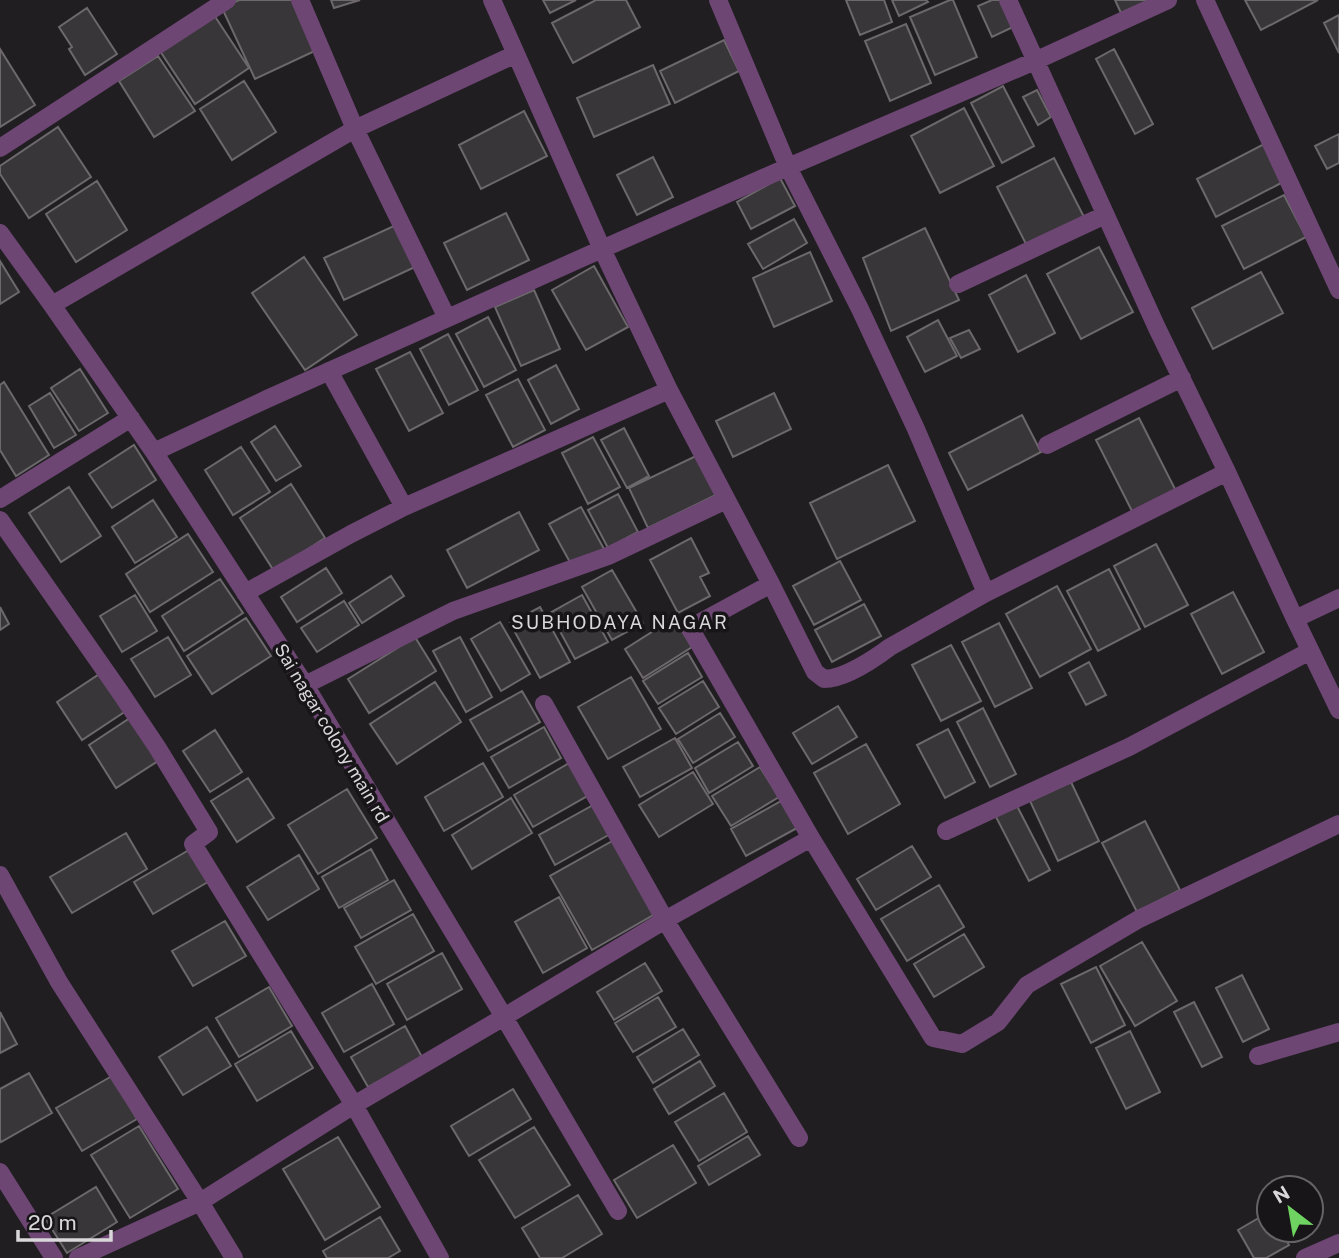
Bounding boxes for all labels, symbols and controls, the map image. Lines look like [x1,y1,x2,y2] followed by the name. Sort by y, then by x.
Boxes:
[511,611,729,633] district label: SUBHODAYA NAGAR
[270,640,394,826] street label: Sai nagar colony main rd
[1255,1174,1325,1244] north arrow
[1269,1181,1293,1208] text: N
[18,1198,110,1242] scale bar
[28,1210,77,1235] text: 20 m

